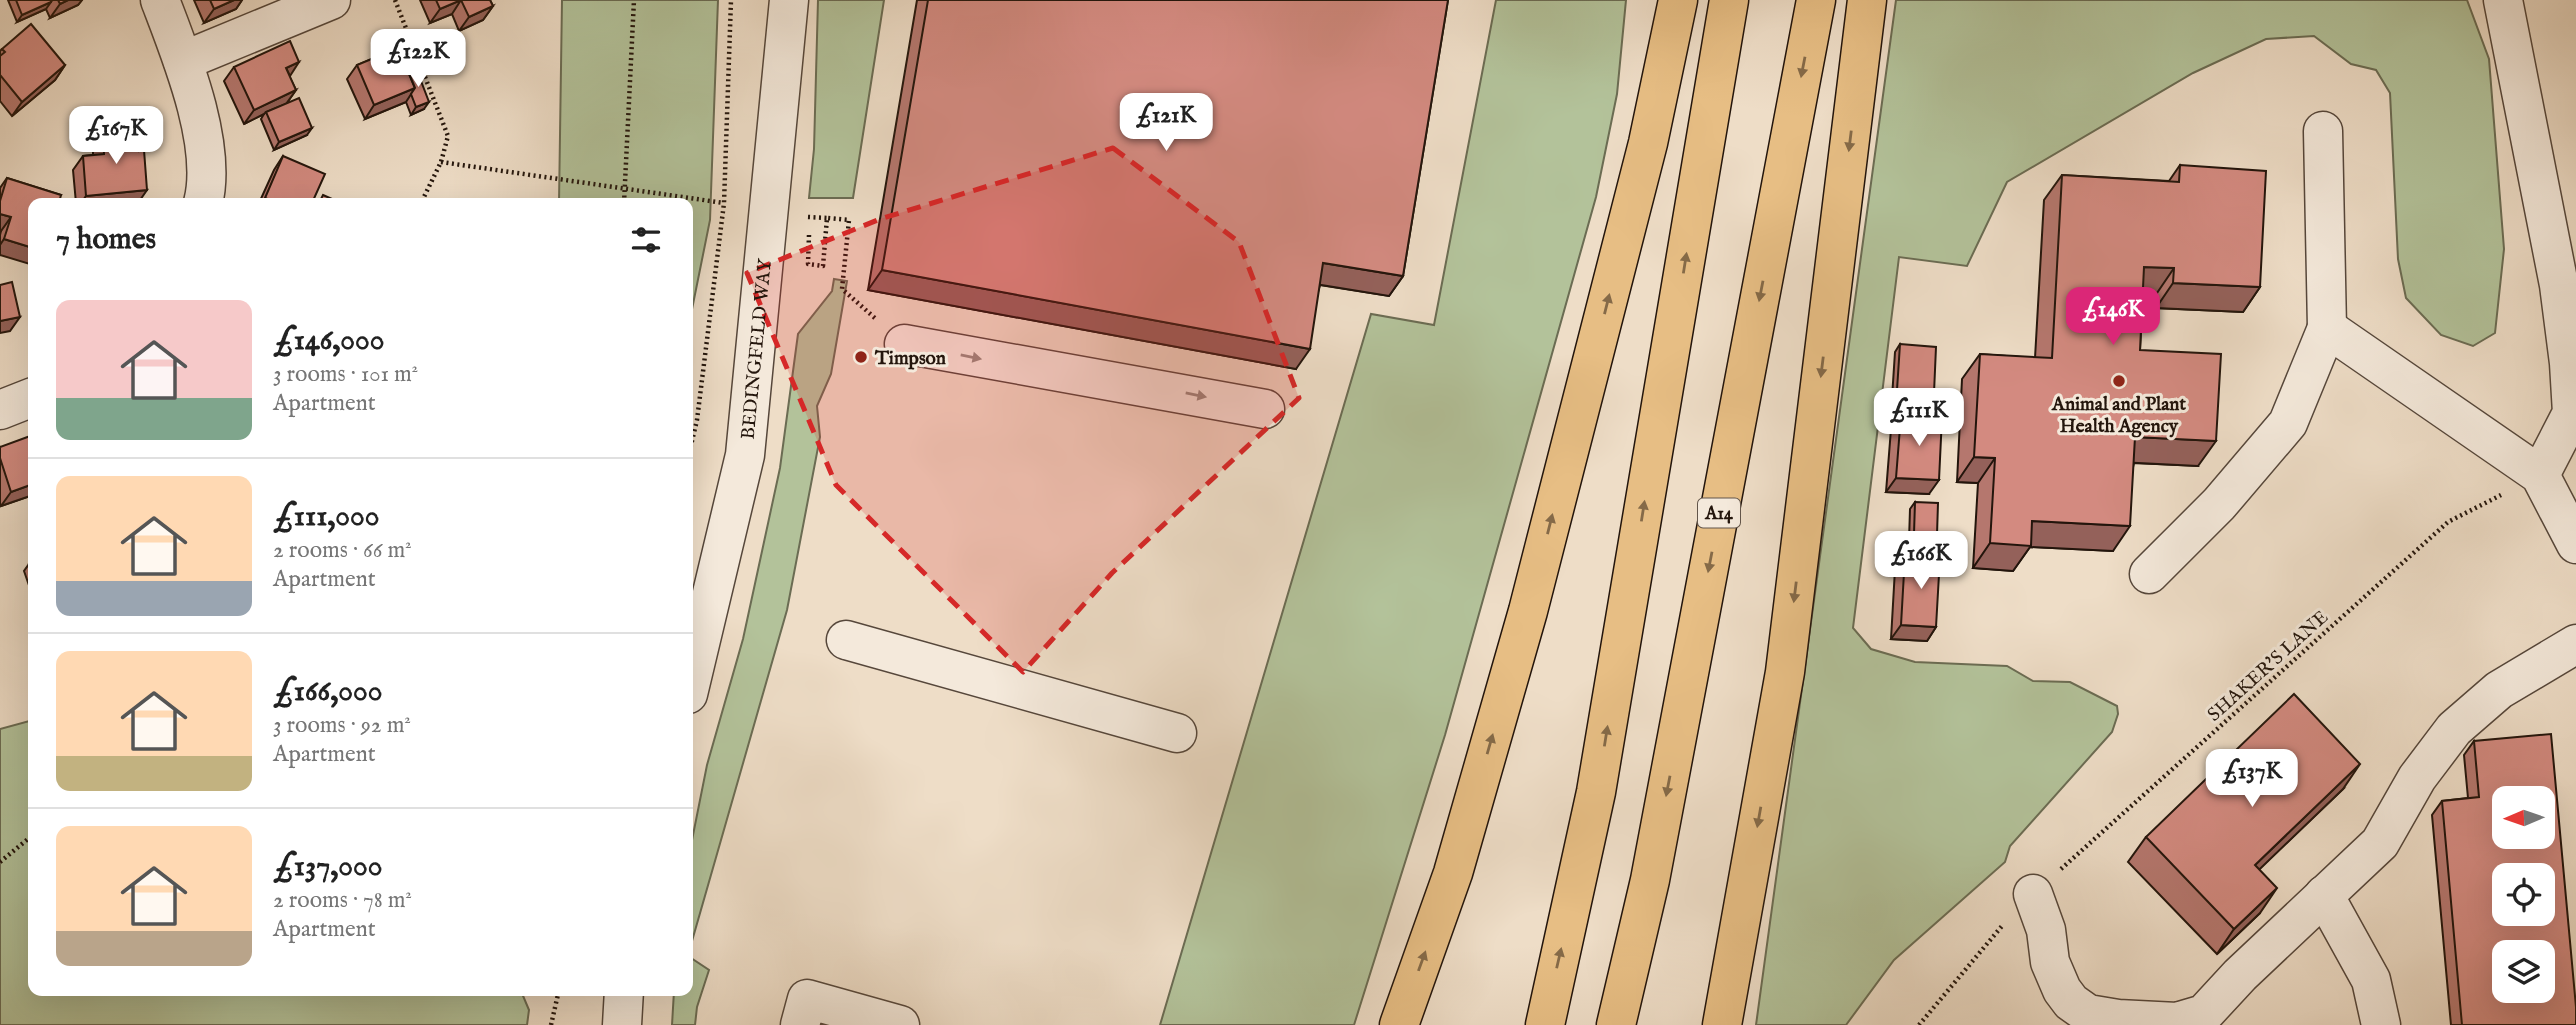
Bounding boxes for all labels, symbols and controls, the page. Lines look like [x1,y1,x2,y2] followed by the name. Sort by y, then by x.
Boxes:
[369,29,467,89] pin: £122K
[387,37,449,66] text: £122K
[1797,56,1808,78] one-way arrow
[1117,94,1215,153] pin: £121K
[1136,101,1196,130] text: £121K
[67,106,165,166] pin: £167K
[85,114,147,143] text: £167K
[1844,130,1855,152] one-way arrow
[56,221,156,259] text: 7 homes
[627,221,665,259] icon: filters
[1680,252,1691,274] one-way arrow
[737,257,778,441] street label: BEDINGFELD WAY
[1755,280,1766,302] one-way arrow
[2064,288,2162,347] pin: £146K
[1602,293,1613,315] one-way arrow
[2082,295,2144,324] text: £146K
[273,322,385,360] text: £146,000
[112,328,196,412] icon: home
[874,347,946,371] place label: Timpson
[853,349,869,365] marker: Timpson
[960,352,982,363] one-way arrow
[1817,356,1828,378] one-way arrow
[273,360,418,389] text: 3 rooms · 101 m²
[2111,373,2127,389] marker: Animal and Plant Health Agency
[1870,388,1968,448] pin: £111K
[273,389,376,418] text: Apartment
[1185,390,1207,401] one-way arrow
[2051,393,2186,439] place label: Animal and Plant Health Agency
[1890,396,1948,425] text: £111K
[273,498,380,536] text: £111,000
[1698,499,1740,528] road number: A14
[1638,500,1649,522] one-way arrow
[112,504,196,588] icon: home
[1545,513,1556,535] one-way arrow
[1872,532,1970,591] pin: £166K
[273,536,412,565] text: 2 rooms · 66 m²
[1891,539,1951,568] text: £166K
[1704,551,1715,573] one-way arrow
[273,565,376,594] text: Apartment
[1790,582,1801,604] one-way arrow
[2203,606,2334,727] street label: SHAKER'S LANE
[273,673,382,711] text: £166,000
[112,679,196,763] icon: home
[273,711,411,740] text: 3 rooms · 92 m²
[1601,725,1612,747] one-way arrow
[1485,733,1495,754] one-way arrow
[273,740,376,769] text: Apartment
[2203,750,2301,809] pin: £137K
[2222,757,2282,786] text: £137K
[1662,775,1673,797] one-way arrow
[2492,786,2555,849] north arrow
[2492,786,2555,1003] map controls
[1753,806,1764,828] one-way arrow
[273,848,382,886] text: £137,000
[112,854,196,938] icon: home
[2492,863,2555,926] button: locate
[273,886,412,915] text: 2 rooms · 78 m²
[273,915,376,944] text: Apartment
[2492,940,2555,1003] button: layers
[1554,947,1565,969] one-way arrow
[1417,950,1428,971] one-way arrow

